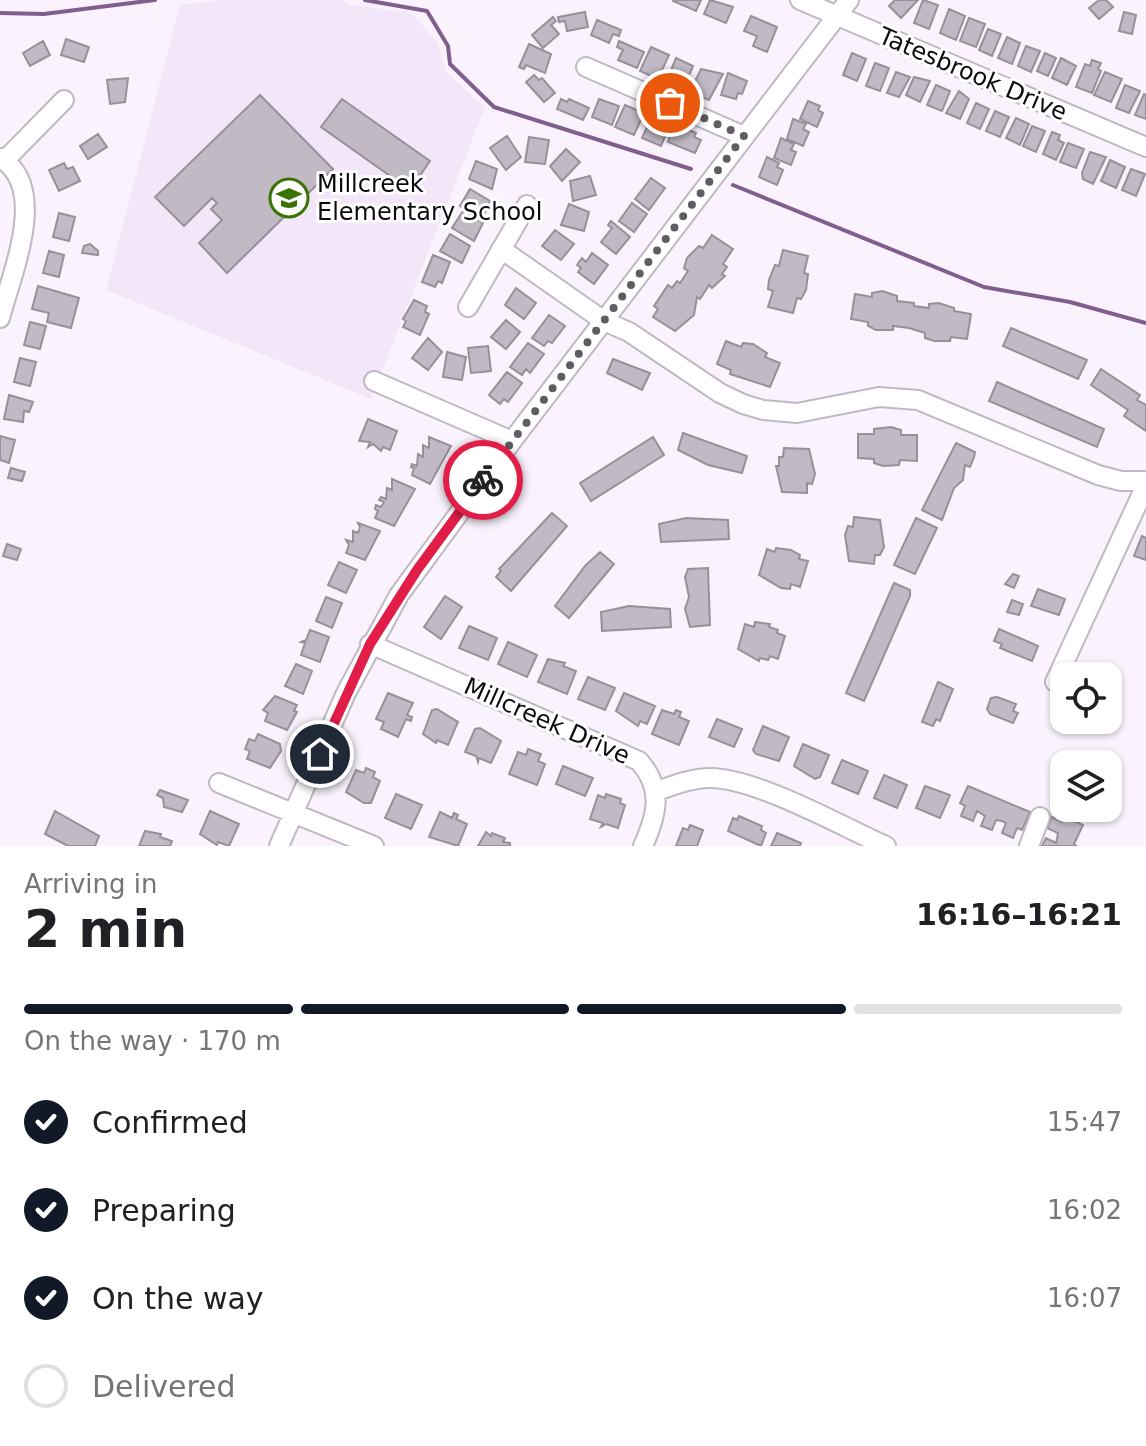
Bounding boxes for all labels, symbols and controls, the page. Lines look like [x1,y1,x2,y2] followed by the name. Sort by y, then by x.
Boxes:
[874,21,1071,126] street label: Tatesbrook Drive
[636,69,704,137] pin
[648,81,692,125] icon: bag
[317,170,542,226] place label: Millcreek Elementary School
[268,177,310,219] school or university icon: Millcreek Elementary School
[443,440,523,520] courier
[461,458,505,502] icon: bike
[1050,662,1122,822] map controls
[1050,662,1122,734] button: locate
[460,672,634,770] street label: Millcreek Drive
[286,720,354,788] pin
[298,732,342,776] icon: home
[1050,750,1122,822] button: layers
[24,869,158,899] text: Arriving in
[916,897,1122,932] text: 16:16–16:21
[24,899,187,959] text: 2 min
[24,1026,281,1056] text: On the way · 170 m
[24,1100,68,1144] icon: check
[92,1105,248,1140] text: Confirmed
[1047,1107,1122,1137] text: 15:47
[24,1188,68,1232] icon: check
[92,1193,236,1228] text: Preparing
[1047,1195,1122,1225] text: 16:02
[24,1276,68,1320] icon: check
[92,1281,264,1316] text: On the way
[1047,1283,1122,1313] text: 16:07
[92,1369,236,1404] text: Delivered

